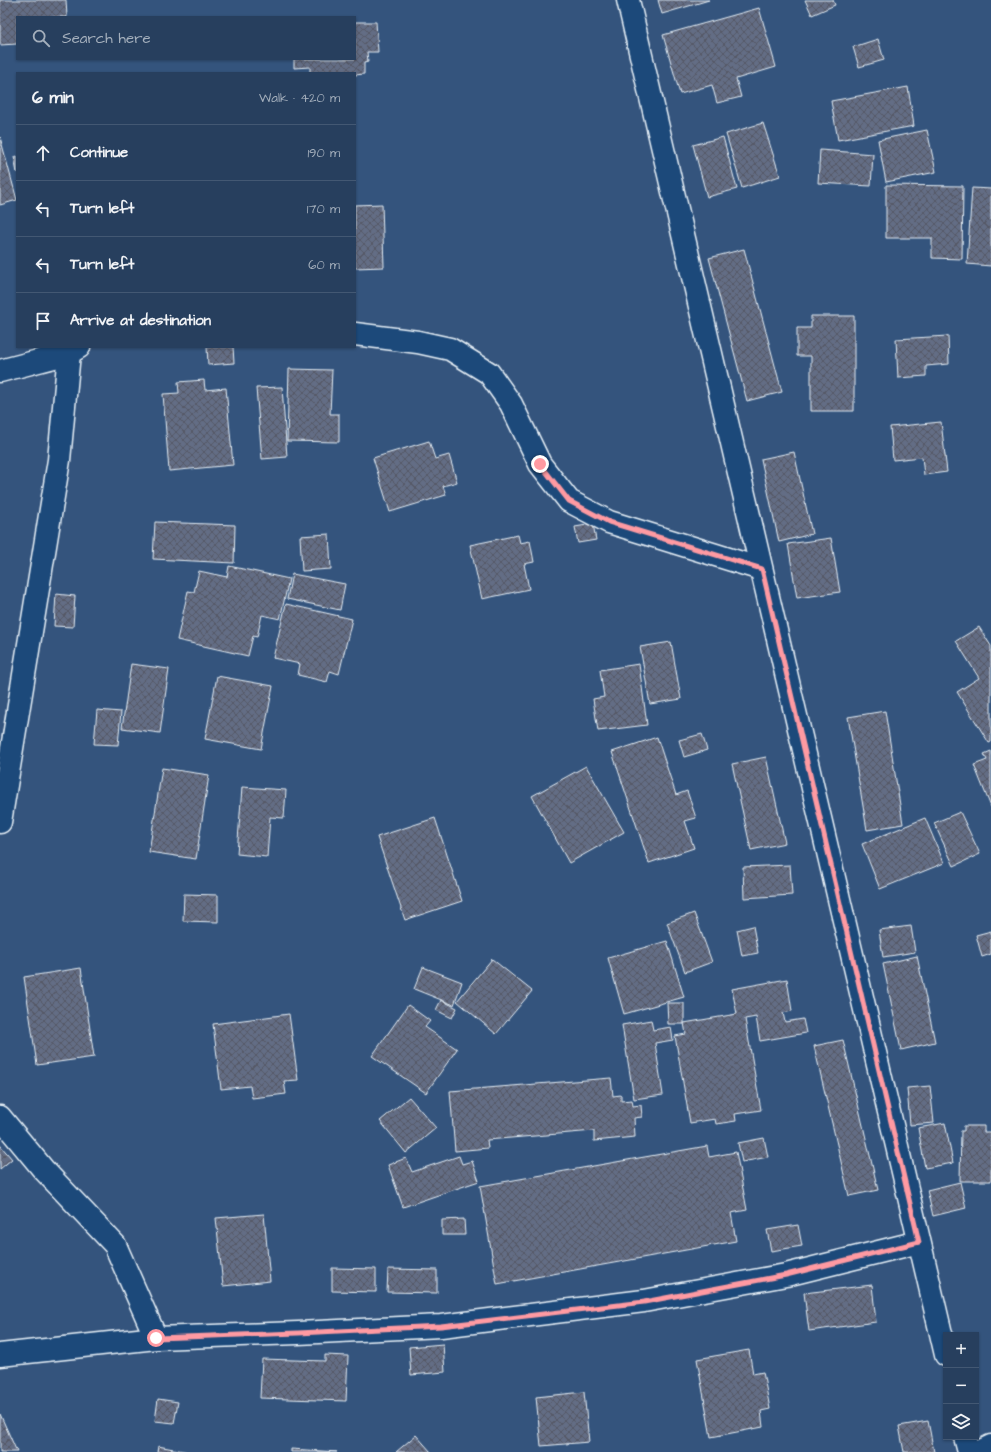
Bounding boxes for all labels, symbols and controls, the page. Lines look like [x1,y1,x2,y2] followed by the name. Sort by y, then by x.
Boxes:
[16,16,356,60] search box
[30,27,52,49] icon: search
[62,28,151,49] text: Search here
[32,86,74,110] text: 6 min
[259,89,340,107] text: Walk · 420 m
[32,142,54,164] icon: ahead
[70,142,128,163] text: Continue
[307,144,340,162] text: 190 m
[32,198,54,220] icon: left
[70,198,134,219] text: Turn left
[307,200,340,218] text: 170 m
[32,254,54,276] icon: left
[70,254,134,275] text: Turn left
[308,256,340,274] text: 60 m
[32,310,54,332] icon: arrive
[70,310,211,331] text: Arrive at destination
[531,455,549,473] route end
[147,1329,165,1347] route start
[943,1332,979,1440] map controls
[943,1332,979,1368] button: +
[943,1368,979,1404] button: −
[943,1404,979,1440] button: layers

